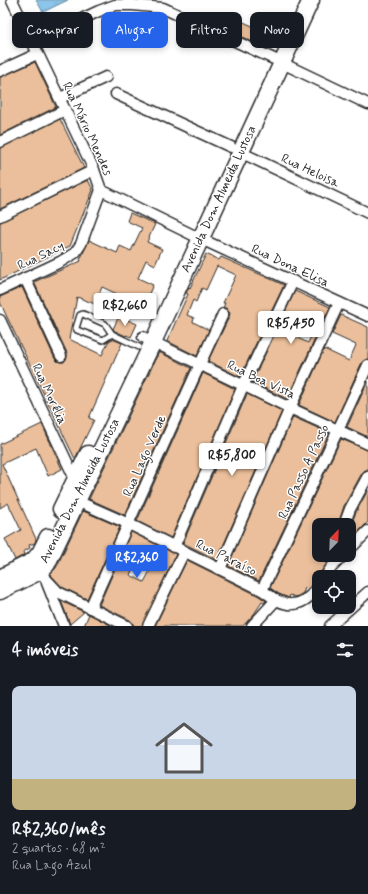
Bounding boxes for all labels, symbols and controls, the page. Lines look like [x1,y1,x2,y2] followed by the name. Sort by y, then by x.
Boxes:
[12,12,93,48] chip: Comprar
[101,12,168,48] chip: Alugar
[176,12,242,48] chip: Filtros
[250,12,304,48] chip: Novo
[58,79,116,179] street label: Rua Mário Mendes
[177,123,261,275] street label: Avenida Dom Almeida Lustosa
[278,150,342,192] street label: Rua Heloisa
[15,237,67,275] street label: Rua Sacy
[248,241,332,292] street label: Rua Dona Elisa
[88,293,162,327] pin: R$2,660
[103,297,148,314] text: R$2,660
[254,311,328,345] pin: R$5,450
[267,315,315,332] text: R$5,450
[224,357,298,403] street label: Rua Boa Vista
[28,361,71,427] street label: Rua Morélia
[119,412,172,500] street label: Rua Lago Verde
[36,416,124,566] street label: Avenida Dom Almeida Lustosa
[275,421,334,522] street label: Rua Passo A Passo
[195,443,269,477] pin: R$5,800
[208,447,256,464] text: R$5,800
[312,518,356,562] north arrow
[312,518,356,614] map controls
[193,536,260,580] street label: Rua Paraíso
[100,545,174,579] pin: R$2,360
[115,549,159,566] text: R$2,360
[312,570,356,614] button: locate
[12,639,78,661] text: 4 imóveis
[334,639,356,661] icon: filters
[148,712,220,784] icon: home
[12,818,106,840] text: R$2,360/mês
[12,840,105,857] text: 2 quartos · 68 m²
[12,857,91,874] text: Rua Lago Azul

